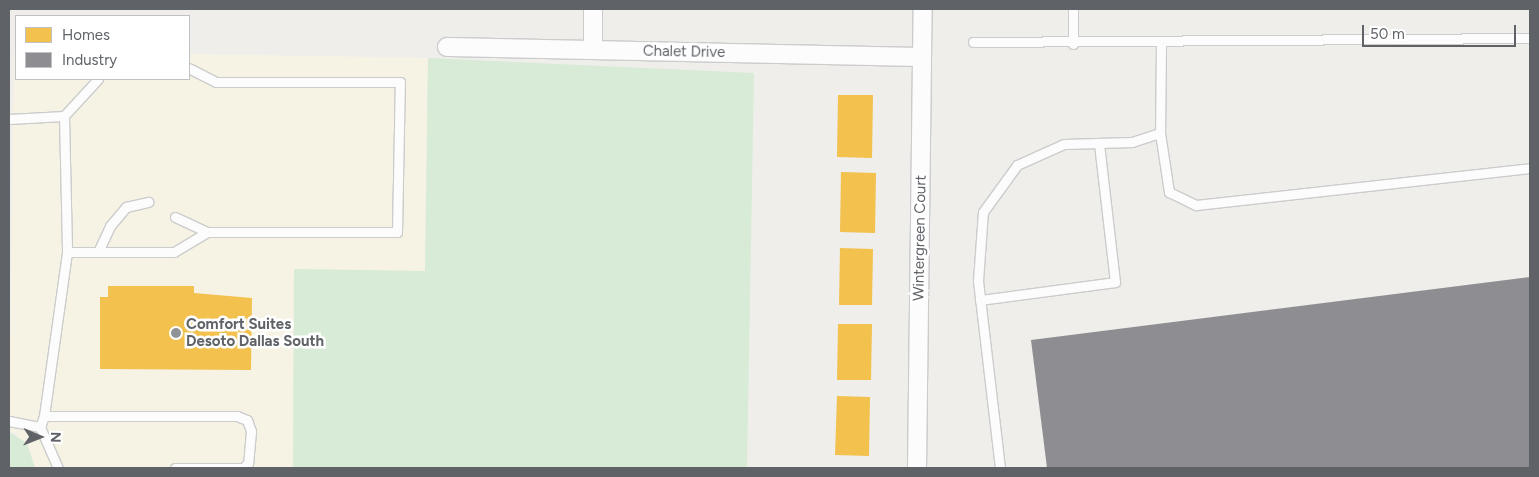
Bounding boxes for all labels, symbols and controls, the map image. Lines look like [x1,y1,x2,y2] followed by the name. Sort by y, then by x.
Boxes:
[15,15,190,80] legend
[1364,15,1518,47] scale bar
[1370,25,1405,43] text: 50 m
[62,26,110,44] text: Homes
[643,42,725,62] street label: Chalet Drive
[62,51,117,69] text: Industry
[910,175,930,301] street label: Wintergreen Court
[186,315,324,350] place label: Comfort Suites Desoto Dallas South
[170,327,182,339] marker: Comfort Suites Desoto Dallas South
[15,412,65,462] north arrow
[47,432,64,443] text: N

